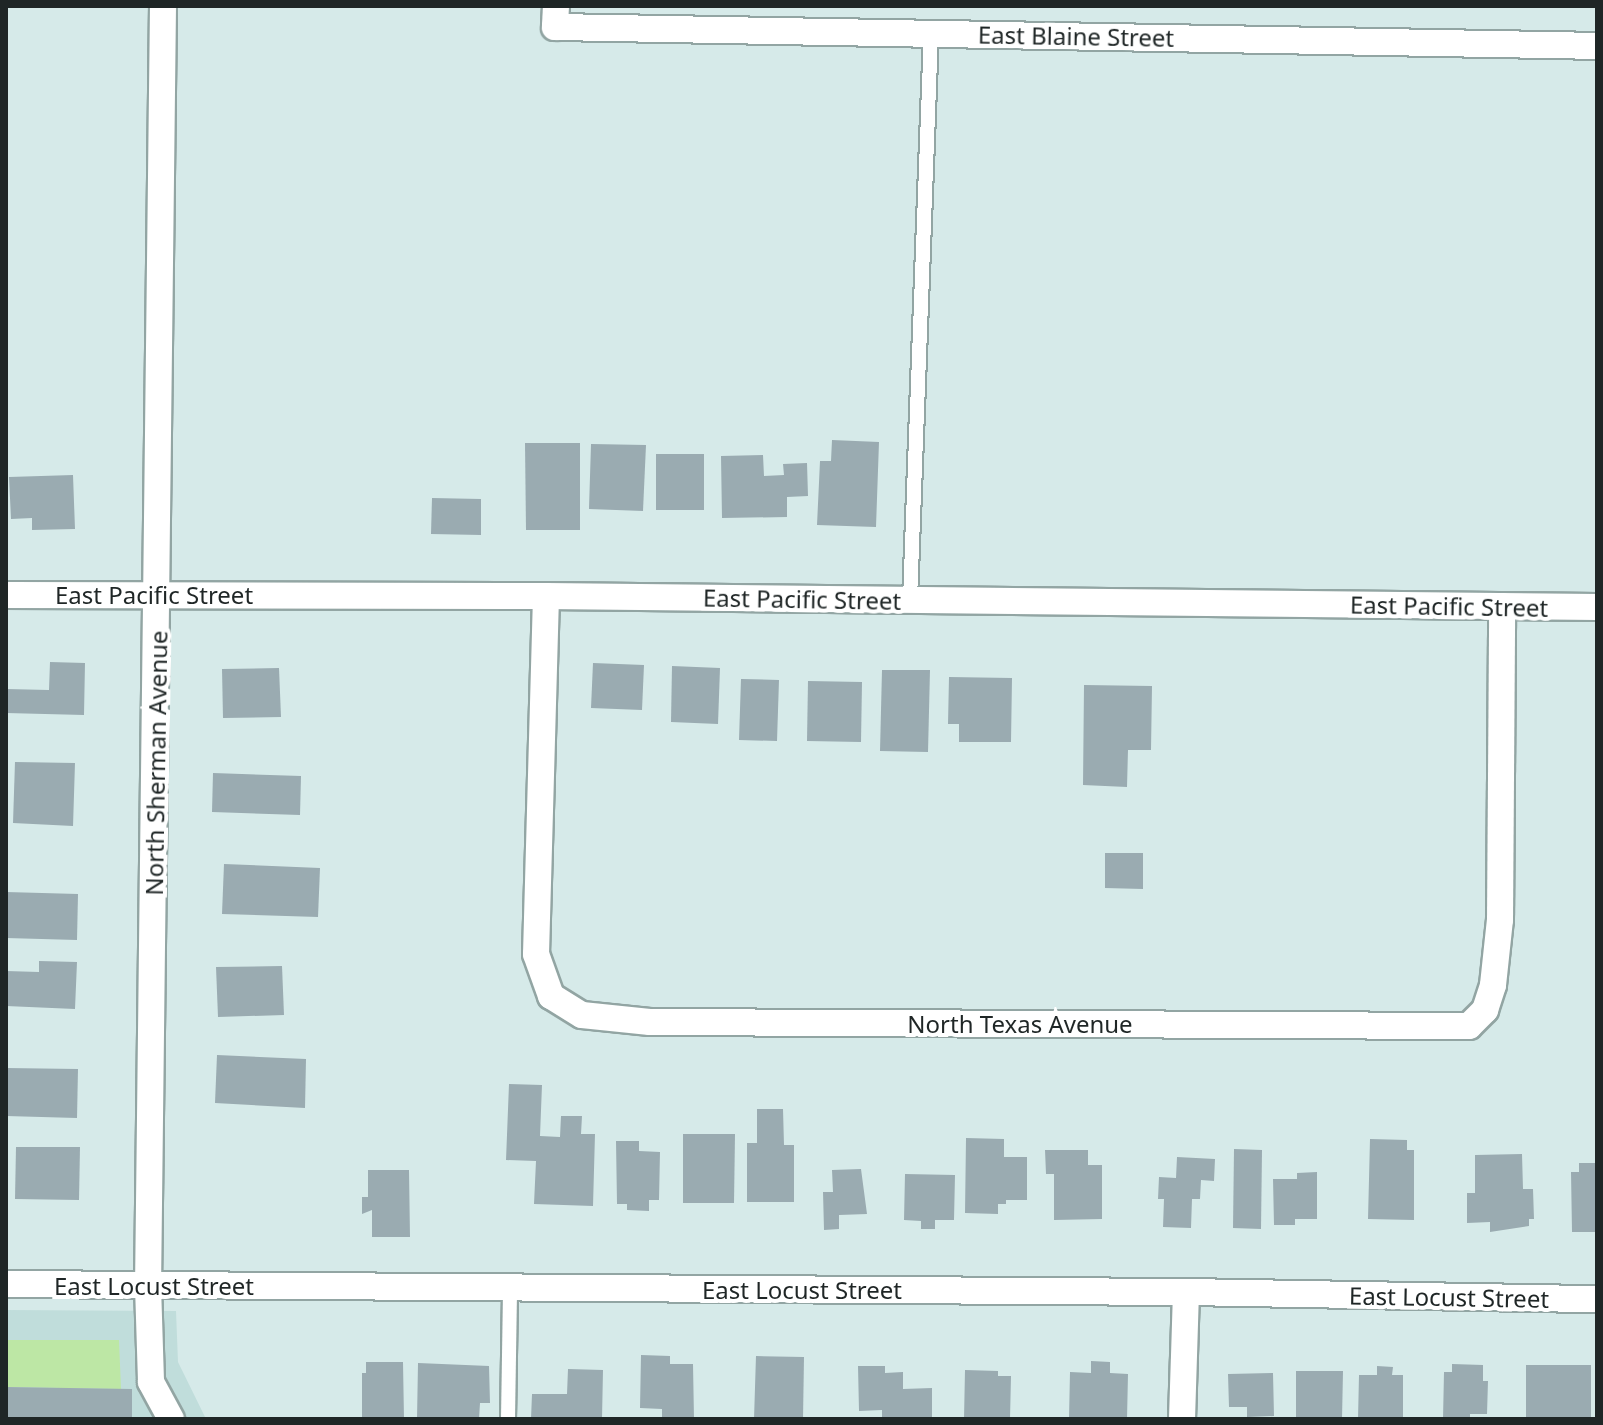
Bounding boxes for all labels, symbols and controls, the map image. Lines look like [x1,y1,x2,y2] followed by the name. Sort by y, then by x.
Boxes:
[978,20,1174,52] street label: East Blaine Street
[55,581,253,609] street label: East Pacific Street
[703,583,901,615] street label: East Pacific Street
[1350,590,1548,622] street label: East Pacific Street
[139,630,173,896] street label: North Sherman Avenue
[907,1010,1133,1038] street label: North Texas Avenue
[54,1272,254,1300] street label: East Locust Street
[702,1276,902,1304] street label: East Locust Street
[1349,1281,1549,1313] street label: East Locust Street

